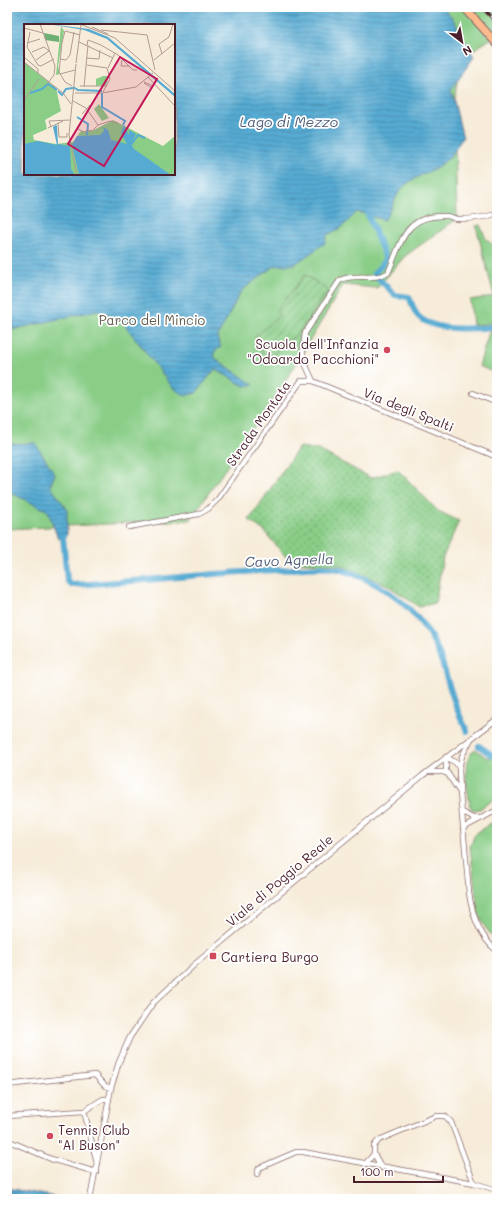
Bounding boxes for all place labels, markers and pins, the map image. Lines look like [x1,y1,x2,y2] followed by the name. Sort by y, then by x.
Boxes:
[247,335,379,367] place label: Scuola dell'Infanzia "Odoardo Pacchioni"
[382,345,392,355] marker: Scuola dell'Infanzia "Odoardo Pacchioni"
[221,948,319,965] place label: Cartiera Burgo
[208,951,218,961] marker: Cartiera Burgo
[58,1121,130,1153] place label: Tennis Club "Al Buson"
[45,1131,55,1141] marker: Tennis Club "Al Buson"

